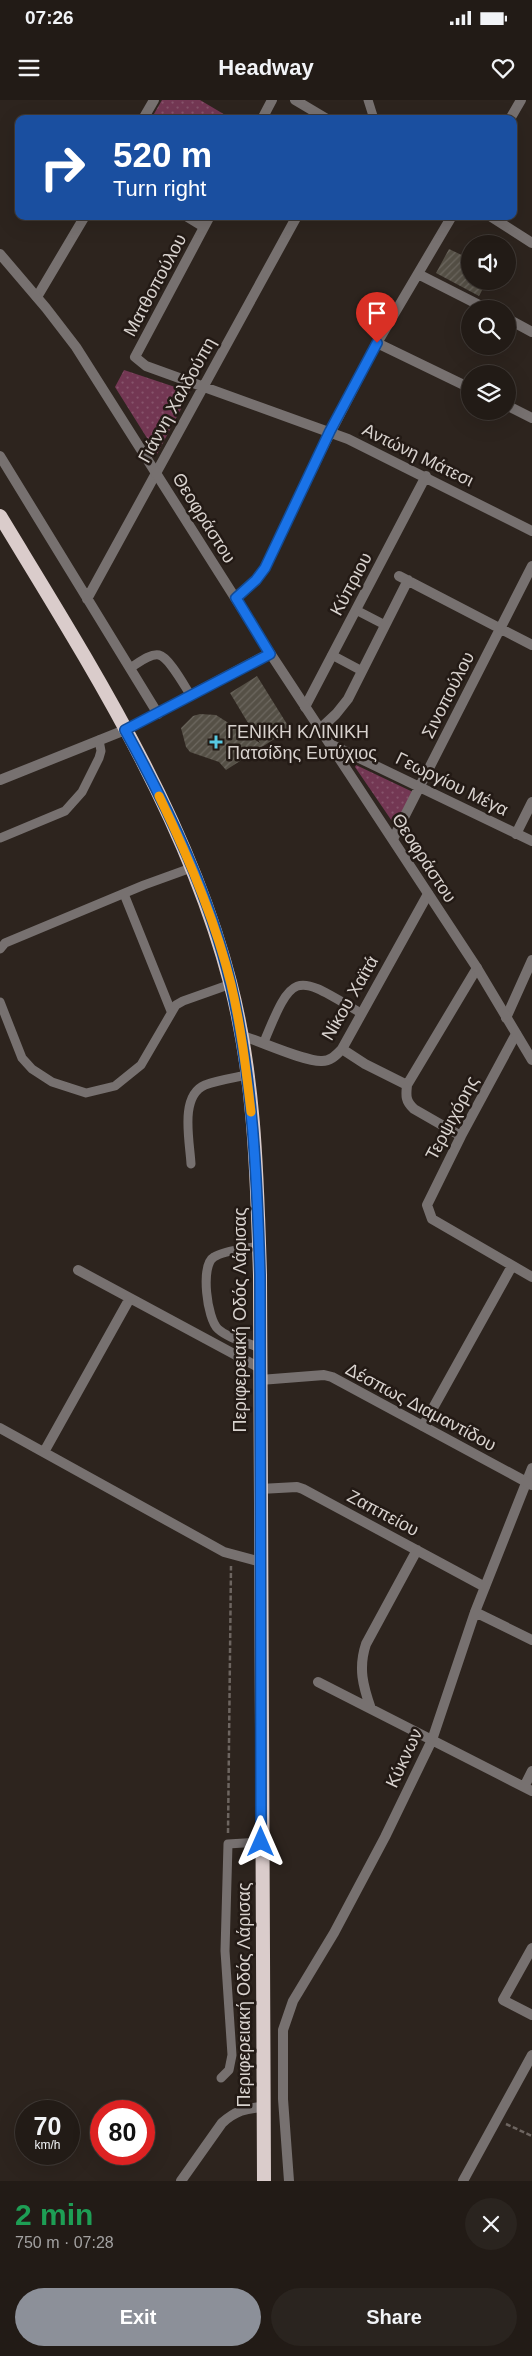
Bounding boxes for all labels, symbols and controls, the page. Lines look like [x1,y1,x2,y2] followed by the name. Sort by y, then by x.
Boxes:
[25,7,74,28] text: 07:26
[15,54,43,82] icon: menu
[489,54,517,82] icon: heart
[218,55,314,80] text: Headway
[30,135,95,200] icon: right
[113,135,212,174] text: 520 m
[113,176,206,201] text: Turn right
[120,230,190,340] street label: Ματθοπούλου
[461,235,516,420] map controls
[461,235,516,290] button: sound
[356,292,398,343] pin
[363,299,391,327] icon: arrive
[461,300,516,355] button: search
[134,334,220,466] street label: Γιάννη Χαλδούπη
[461,365,516,420] button: layers
[359,419,477,491] street label: Αντώνη Μάτεσι
[168,469,240,567] street label: Θεοφράστου
[326,549,376,619] street label: Κύπριου
[418,648,478,742] street label: Σινοπούλου
[227,722,377,763] place label: ΓΕΝΙΚΗ ΚΛΙΝΙΚΗ Πατσίδης Ευτύχιος
[209,735,223,749] marker: ΓΕΝΙΚΗ ΚΛΙΝΙΚΗ Πατσίδης Ευτύχιος
[393,748,511,820] street label: Γεωργίου Μέγα
[388,810,460,906] street label: Θεοφράστου
[318,952,382,1044] street label: Νίκου Χαϊτά
[422,1072,483,1163] street label: Τερψιχόρης
[230,1207,250,1433] street label: Περιφερειακή Οδός Λάρισας
[342,1359,500,1455] street label: Δέσπως Διαμαντίδου
[344,1486,422,1540] street label: Ζαππείου
[382,1725,426,1791] street label: Κύκνων
[234,1815,286,1867] position arrow
[234,1882,254,2108] street label: Περιφερειακή Οδός Λάρισας
[90,2100,155,2165] speed limit sign: 80
[34,2112,61,2140] text: 70
[34,2138,61,2152] text: km/h
[15,2198,93,2231] text: 2 min
[465,2198,517,2250] button: close
[15,2234,114,2251] text: 750 m · 07:28
[15,2288,261,2346] button: Exit
[271,2288,517,2346] button: Share

